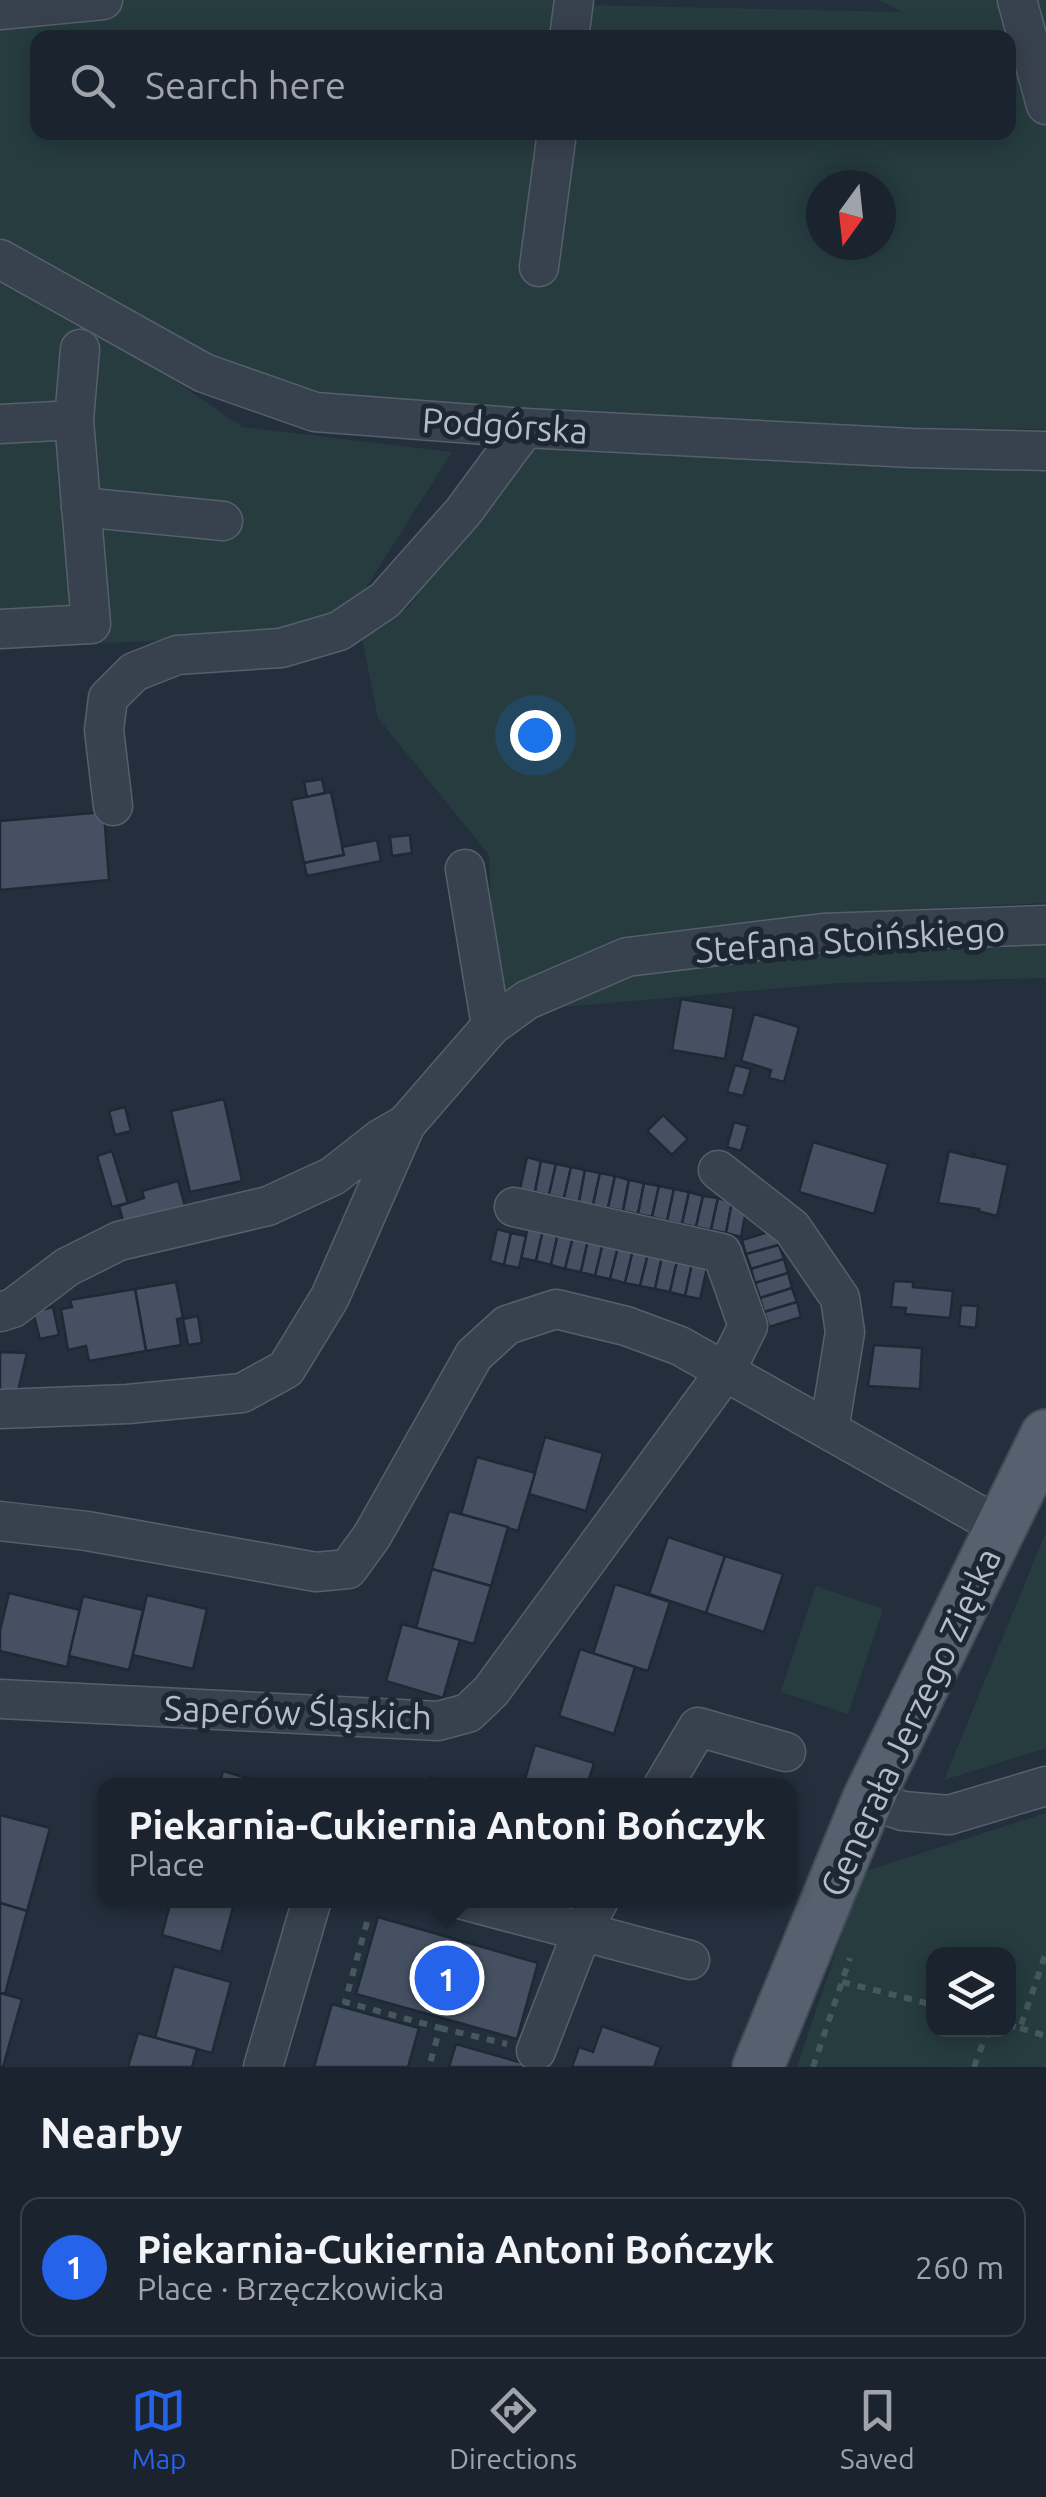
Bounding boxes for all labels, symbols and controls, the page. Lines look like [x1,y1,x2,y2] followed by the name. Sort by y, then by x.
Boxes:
[30,30,1016,140] search box
[65,58,120,113] icon: search
[145,64,346,106] text: Search here
[806,170,896,260] north arrow
[421,399,589,451] street label: Podgórska
[510,710,561,761] your location
[694,908,1006,970] street label: Stefana Stoińskiego
[812,1542,1008,1902] street label: Generała Jerzego Ziętka
[163,1686,433,1737] street label: Saperów Śląskich
[97,1778,797,1908] popup
[128,1804,766,1846] text: Piekarnia-Cukiernia Antoni Bończyk
[128,1846,205,1882] text: Place
[414,1940,480,2016] pin: 1
[926,1947,1016,2037] map controls
[926,1947,1016,2037] button: layers
[40,2109,183,2156] text: Nearby
[137,2228,774,2270] text: Piekarnia-Cukiernia Antoni Bończyk
[65,2249,84,2285] text: 1
[915,2249,1004,2285] text: 260 m
[137,2270,444,2306] text: Place · Brzęczkowicka
[131,2383,187,2474] tab: Map
[449,2383,577,2474] tab: Directions
[840,2383,915,2474] tab: Saved

